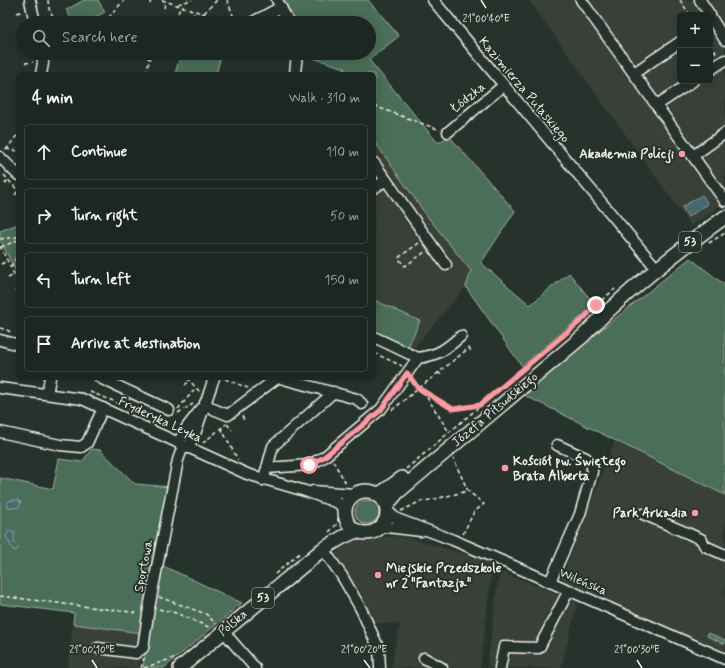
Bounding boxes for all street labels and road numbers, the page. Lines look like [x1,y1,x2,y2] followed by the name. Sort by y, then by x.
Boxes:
[474,34,574,147] street label: Kazimierza Pułaskiego
[447,79,489,117] street label: Łódzka
[679,232,701,252] road number: 53
[448,369,543,453] street label: Józefa Piłsudskiego
[115,393,205,447] street label: Fryderyka Leyka
[131,538,157,594] street label: Sportowa
[556,564,610,600] street label: Wileńska
[252,588,274,608] road number: 53
[215,606,251,640] street label: Polska

